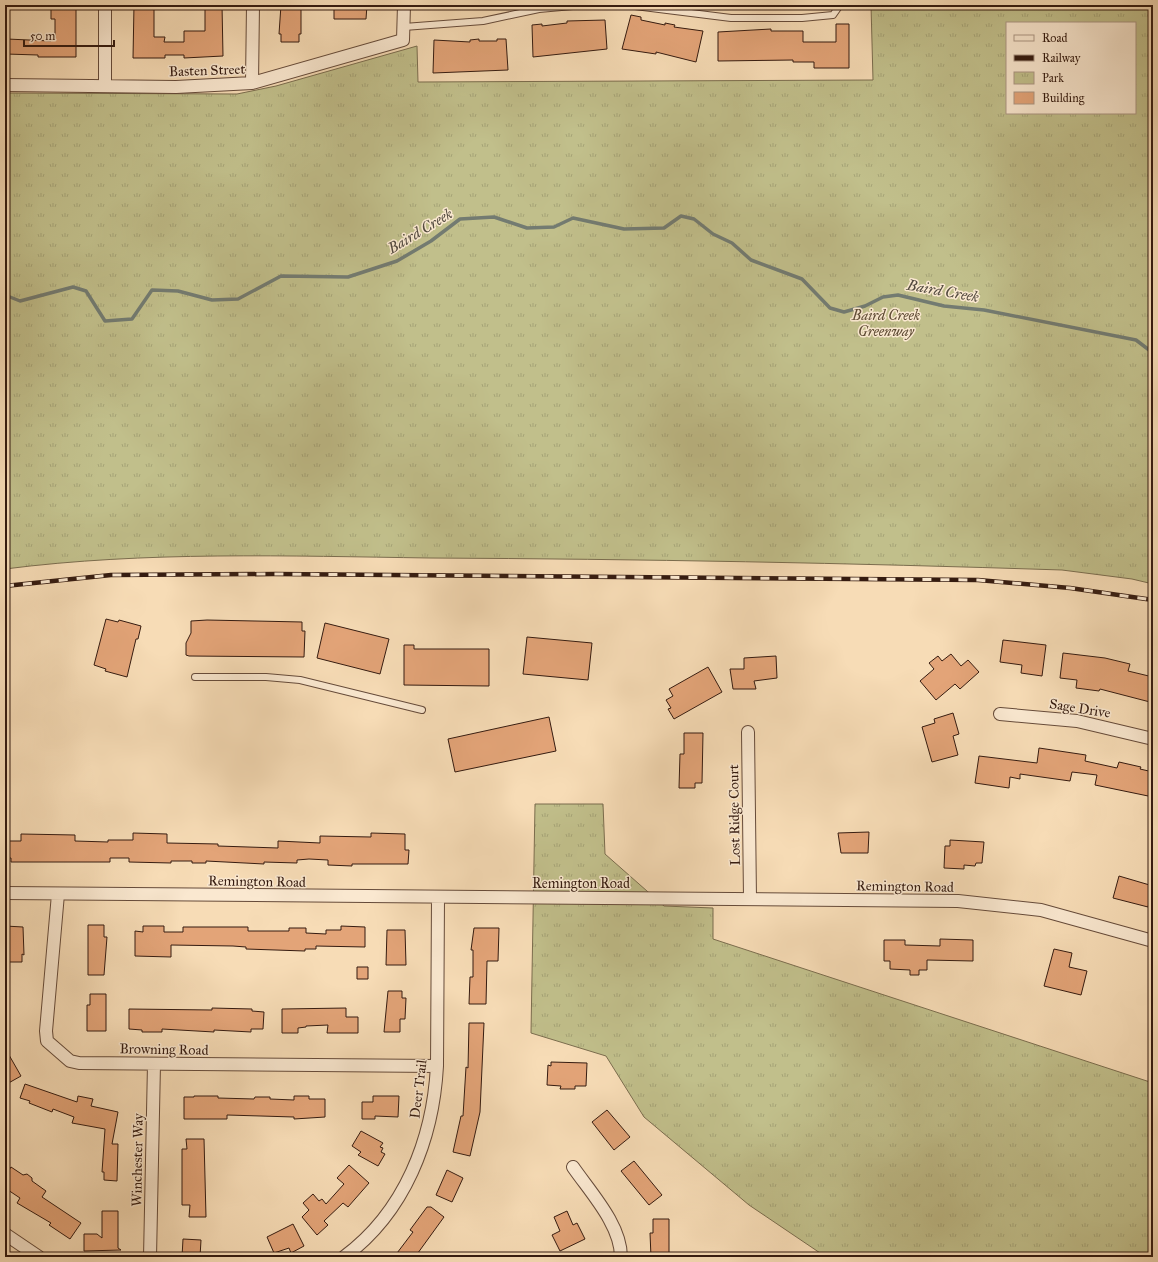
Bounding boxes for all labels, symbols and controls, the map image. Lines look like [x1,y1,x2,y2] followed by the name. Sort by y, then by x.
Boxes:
[24,22,114,48] scale bar
[1006,22,1136,114] legend
[30,29,55,43] text: 50 m
[1042,31,1068,45] text: Road
[1042,51,1081,65] text: Railway
[169,61,246,80] street label: Basten Street
[1042,71,1064,85] text: Park
[1042,91,1085,106] text: Building
[383,204,456,258] water label: Baird Creek
[905,276,981,306] water label: Baird Creek
[851,307,921,340] park label: Baird Creek Greenway
[1048,695,1112,722] street label: Sage Drive
[725,764,744,866] street label: Lost Ridge Court
[208,872,306,891] street label: Remington Road
[532,875,630,892] street label: Remington Road
[856,877,954,896] street label: Remington Road
[119,1040,209,1059] street label: Browning Road
[406,1059,431,1119] street label: Deer Trail
[128,1113,147,1207] street label: Winchester Way

